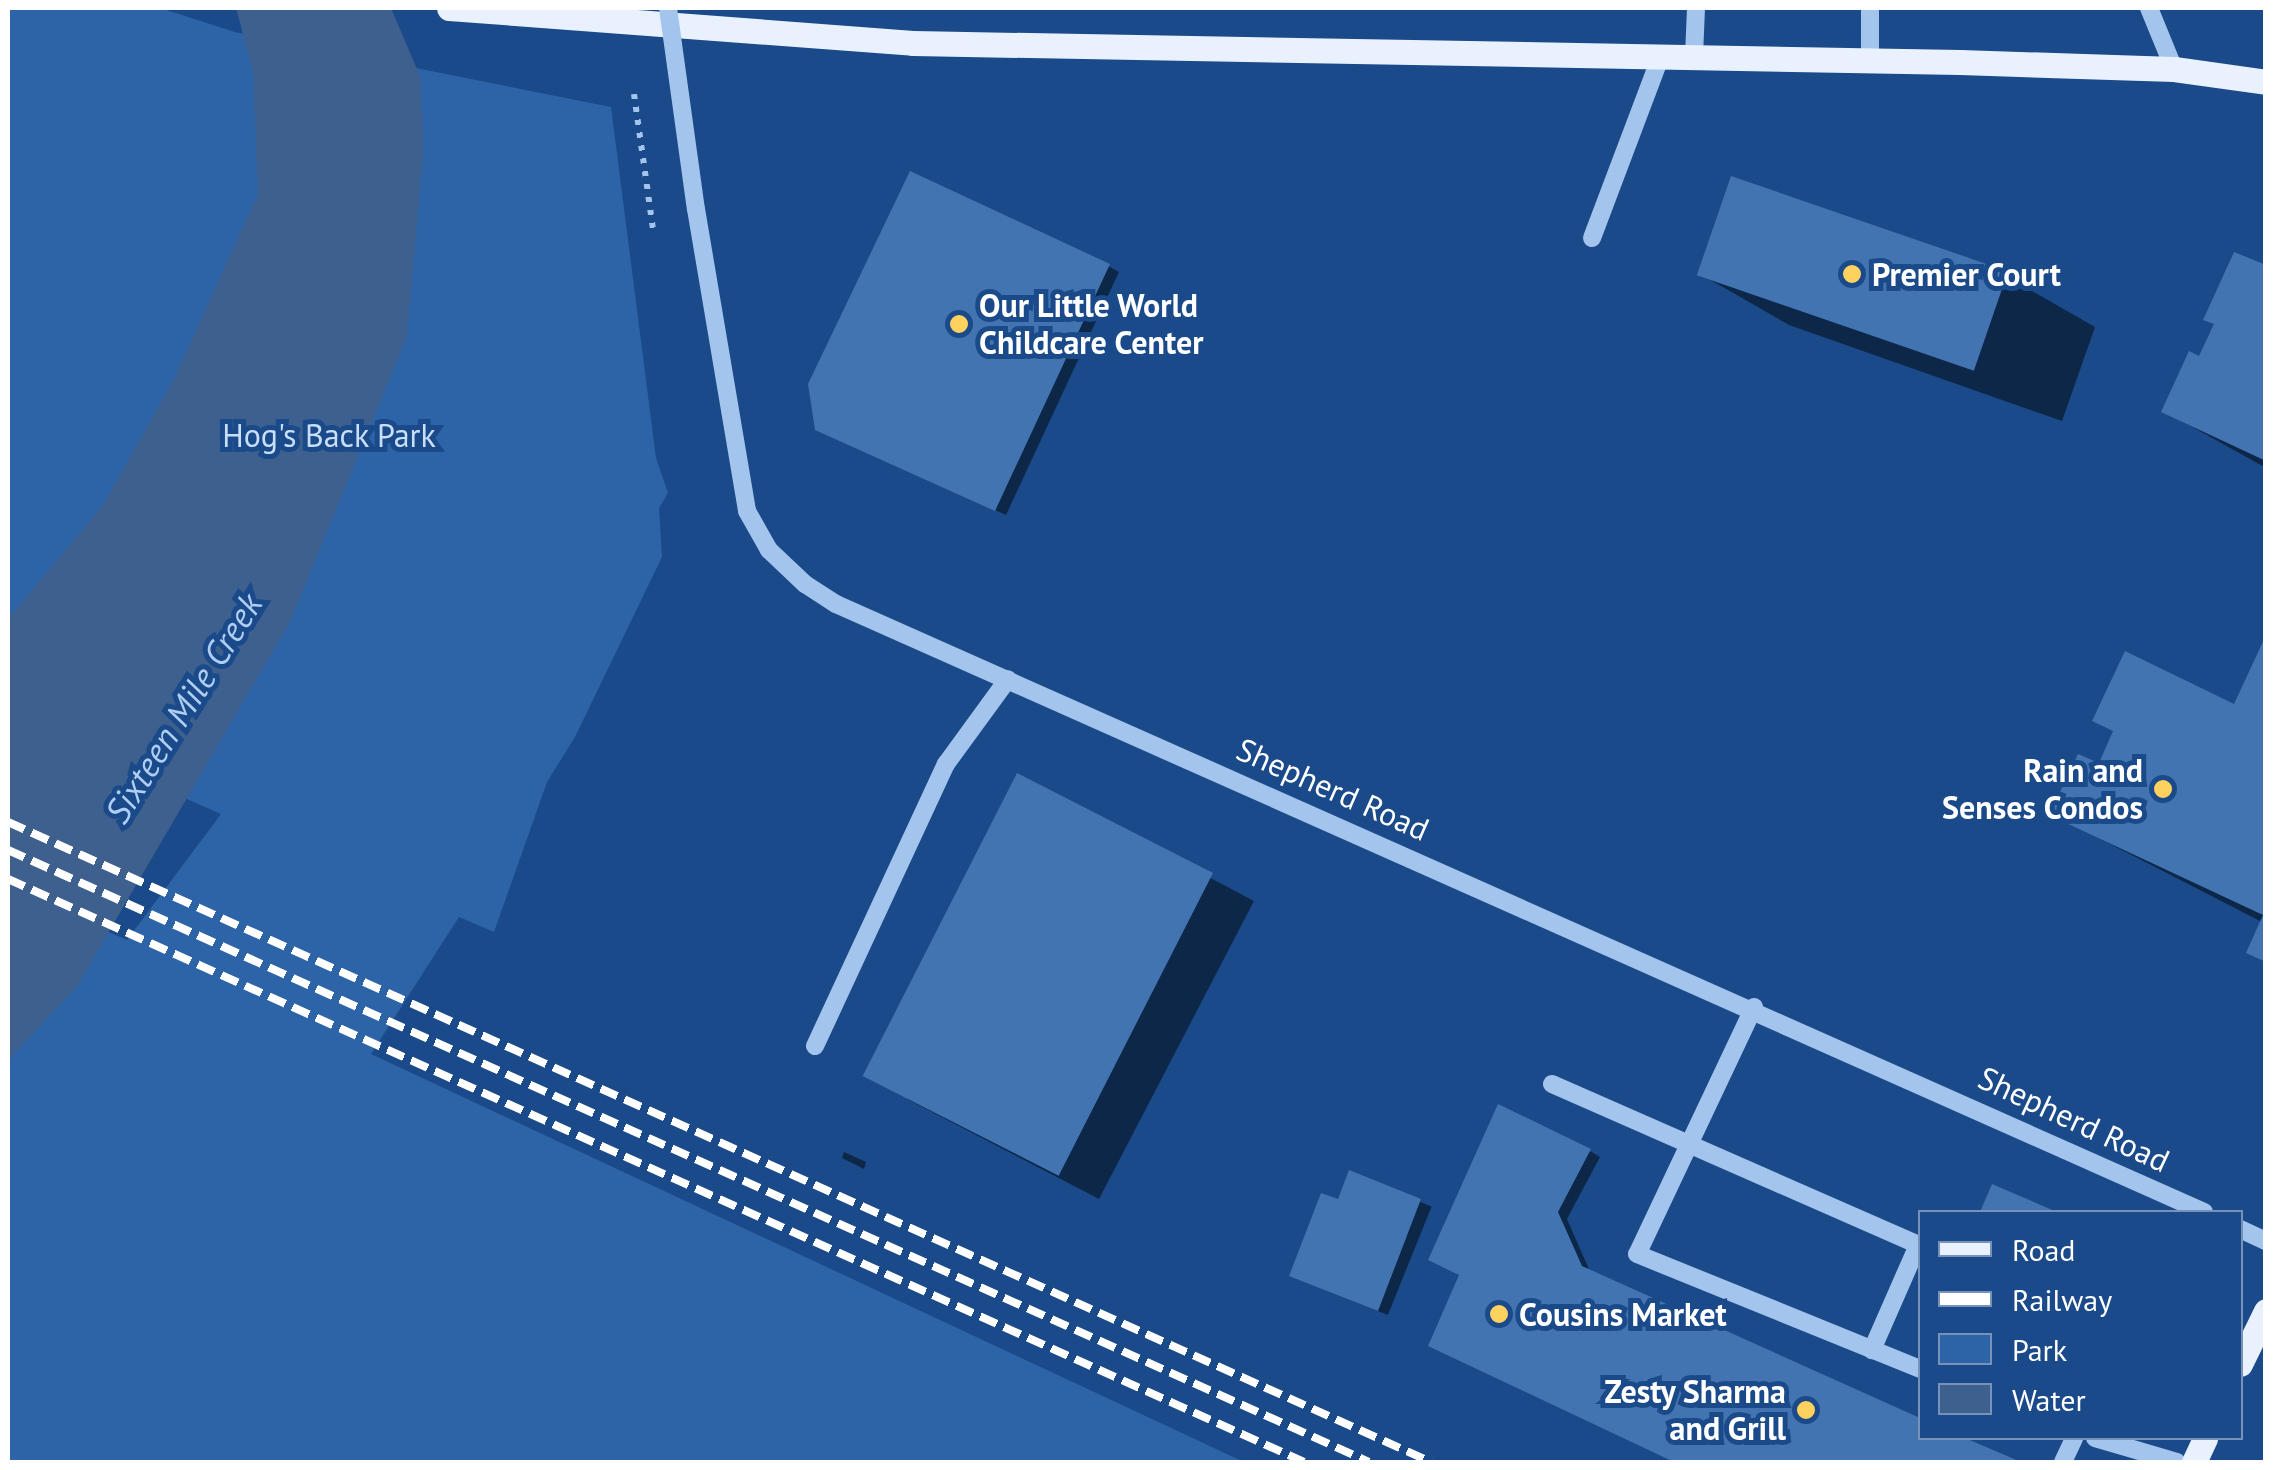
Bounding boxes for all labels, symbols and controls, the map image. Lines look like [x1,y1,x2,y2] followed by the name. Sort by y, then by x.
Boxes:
[1872,255,2061,293] place label: Premier Court
[1841,263,1863,285] marker: Premier Court
[979,287,1204,362] place label: Our Little World Childcare Center
[948,313,970,335] marker: Our Little World Childcare Center
[222,416,436,454] park label: Hog's Back Park
[96,585,270,831] water label: Sixteen Mile Creek
[1231,730,1435,848] street label: Shepherd Road
[1942,752,2143,827] place label: Rain and Senses Condos
[2152,778,2174,800] marker: Rain and Senses Condos
[1972,1058,2176,1180] street label: Shepherd Road
[1918,1210,2243,1440] legend
[2012,1230,2076,1269] text: Road
[2012,1280,2112,1319] text: Railway
[1519,1295,1727,1333] place label: Cousins Market
[1488,1303,1510,1325] marker: Cousins Market
[2012,1330,2067,1369] text: Park
[1603,1373,1786,1448] place label: Zesty Sharma and Grill
[2012,1380,2086,1419] text: Water
[1795,1399,1817,1421] marker: Zesty Sharma and Grill

